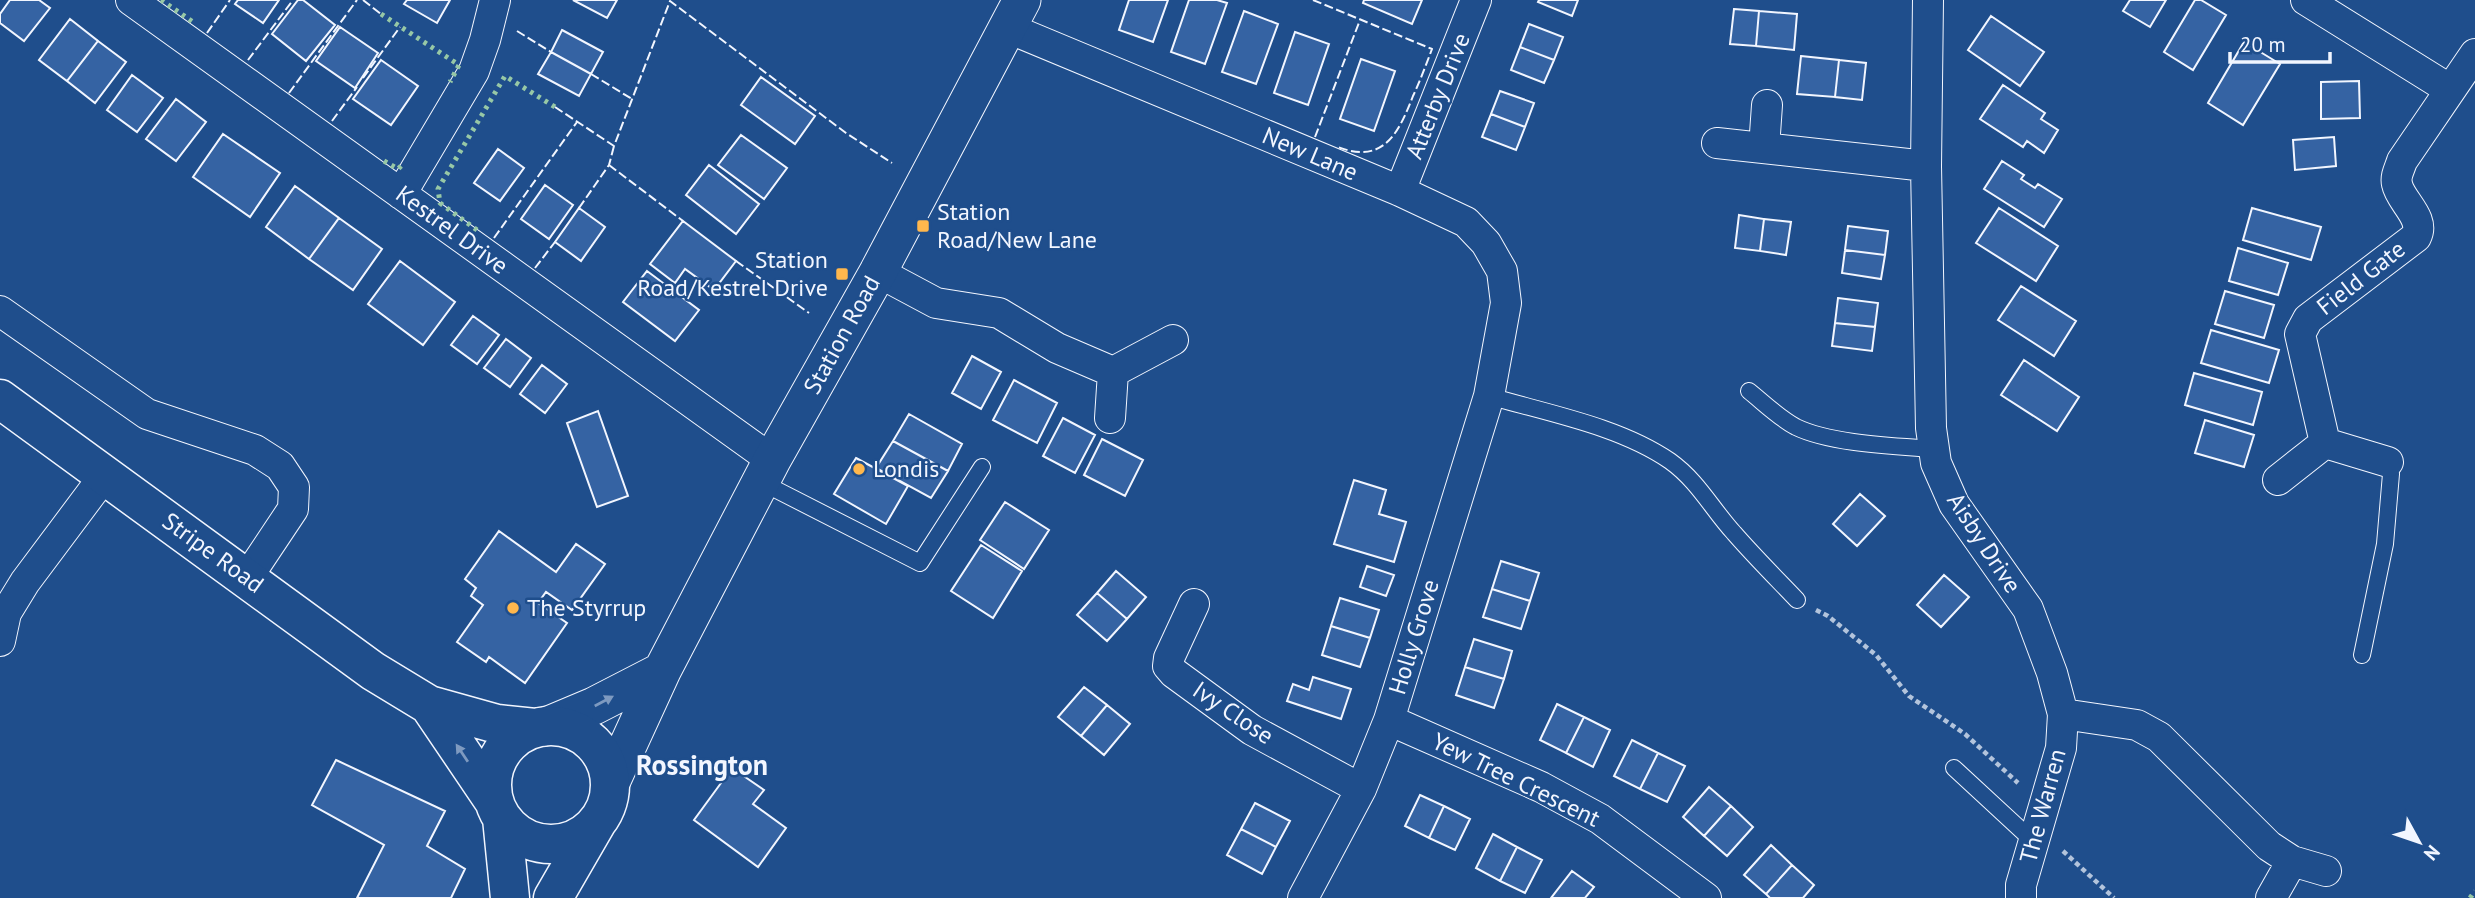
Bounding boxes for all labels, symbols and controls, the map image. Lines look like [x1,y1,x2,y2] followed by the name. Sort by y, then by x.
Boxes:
[2230,21,2330,65] scale bar
[1398,28,1477,163] street label: Atterby Drive
[2240,31,2286,58] text: 20 m
[1258,120,1363,187] street label: New Lane
[390,178,515,281] street label: Kestrel Drive
[937,196,1097,255] place label: Station Road/New Lane
[915,218,931,234] marker: Station Road/New Lane
[2310,233,2411,322] street label: Field Gate
[637,244,828,303] place label: Station Road/Kestrel Drive
[834,266,850,282] marker: Station Road/Kestrel Drive
[796,270,887,399] street label: Station Road
[873,453,939,484] place label: Londis
[851,461,867,477] marker: Londis
[1940,487,2028,599] street label: Aisby Drive
[157,505,270,600] street label: Stripe Road
[1381,576,1446,698] street label: Holly Grove
[527,592,646,623] place label: The Styrrup
[505,600,521,616] marker: The Styrrup
[1187,674,1280,751] street label: Ivy Close
[595,695,614,707] one-way arrow
[1427,726,1605,834] street label: Yew Tree Crescent
[455,743,468,763] one-way arrow
[2012,745,2073,866] street label: The Warren
[636,746,768,783] district label: Rossington
[2384,807,2454,877] north arrow
[2419,840,2445,865] text: N

